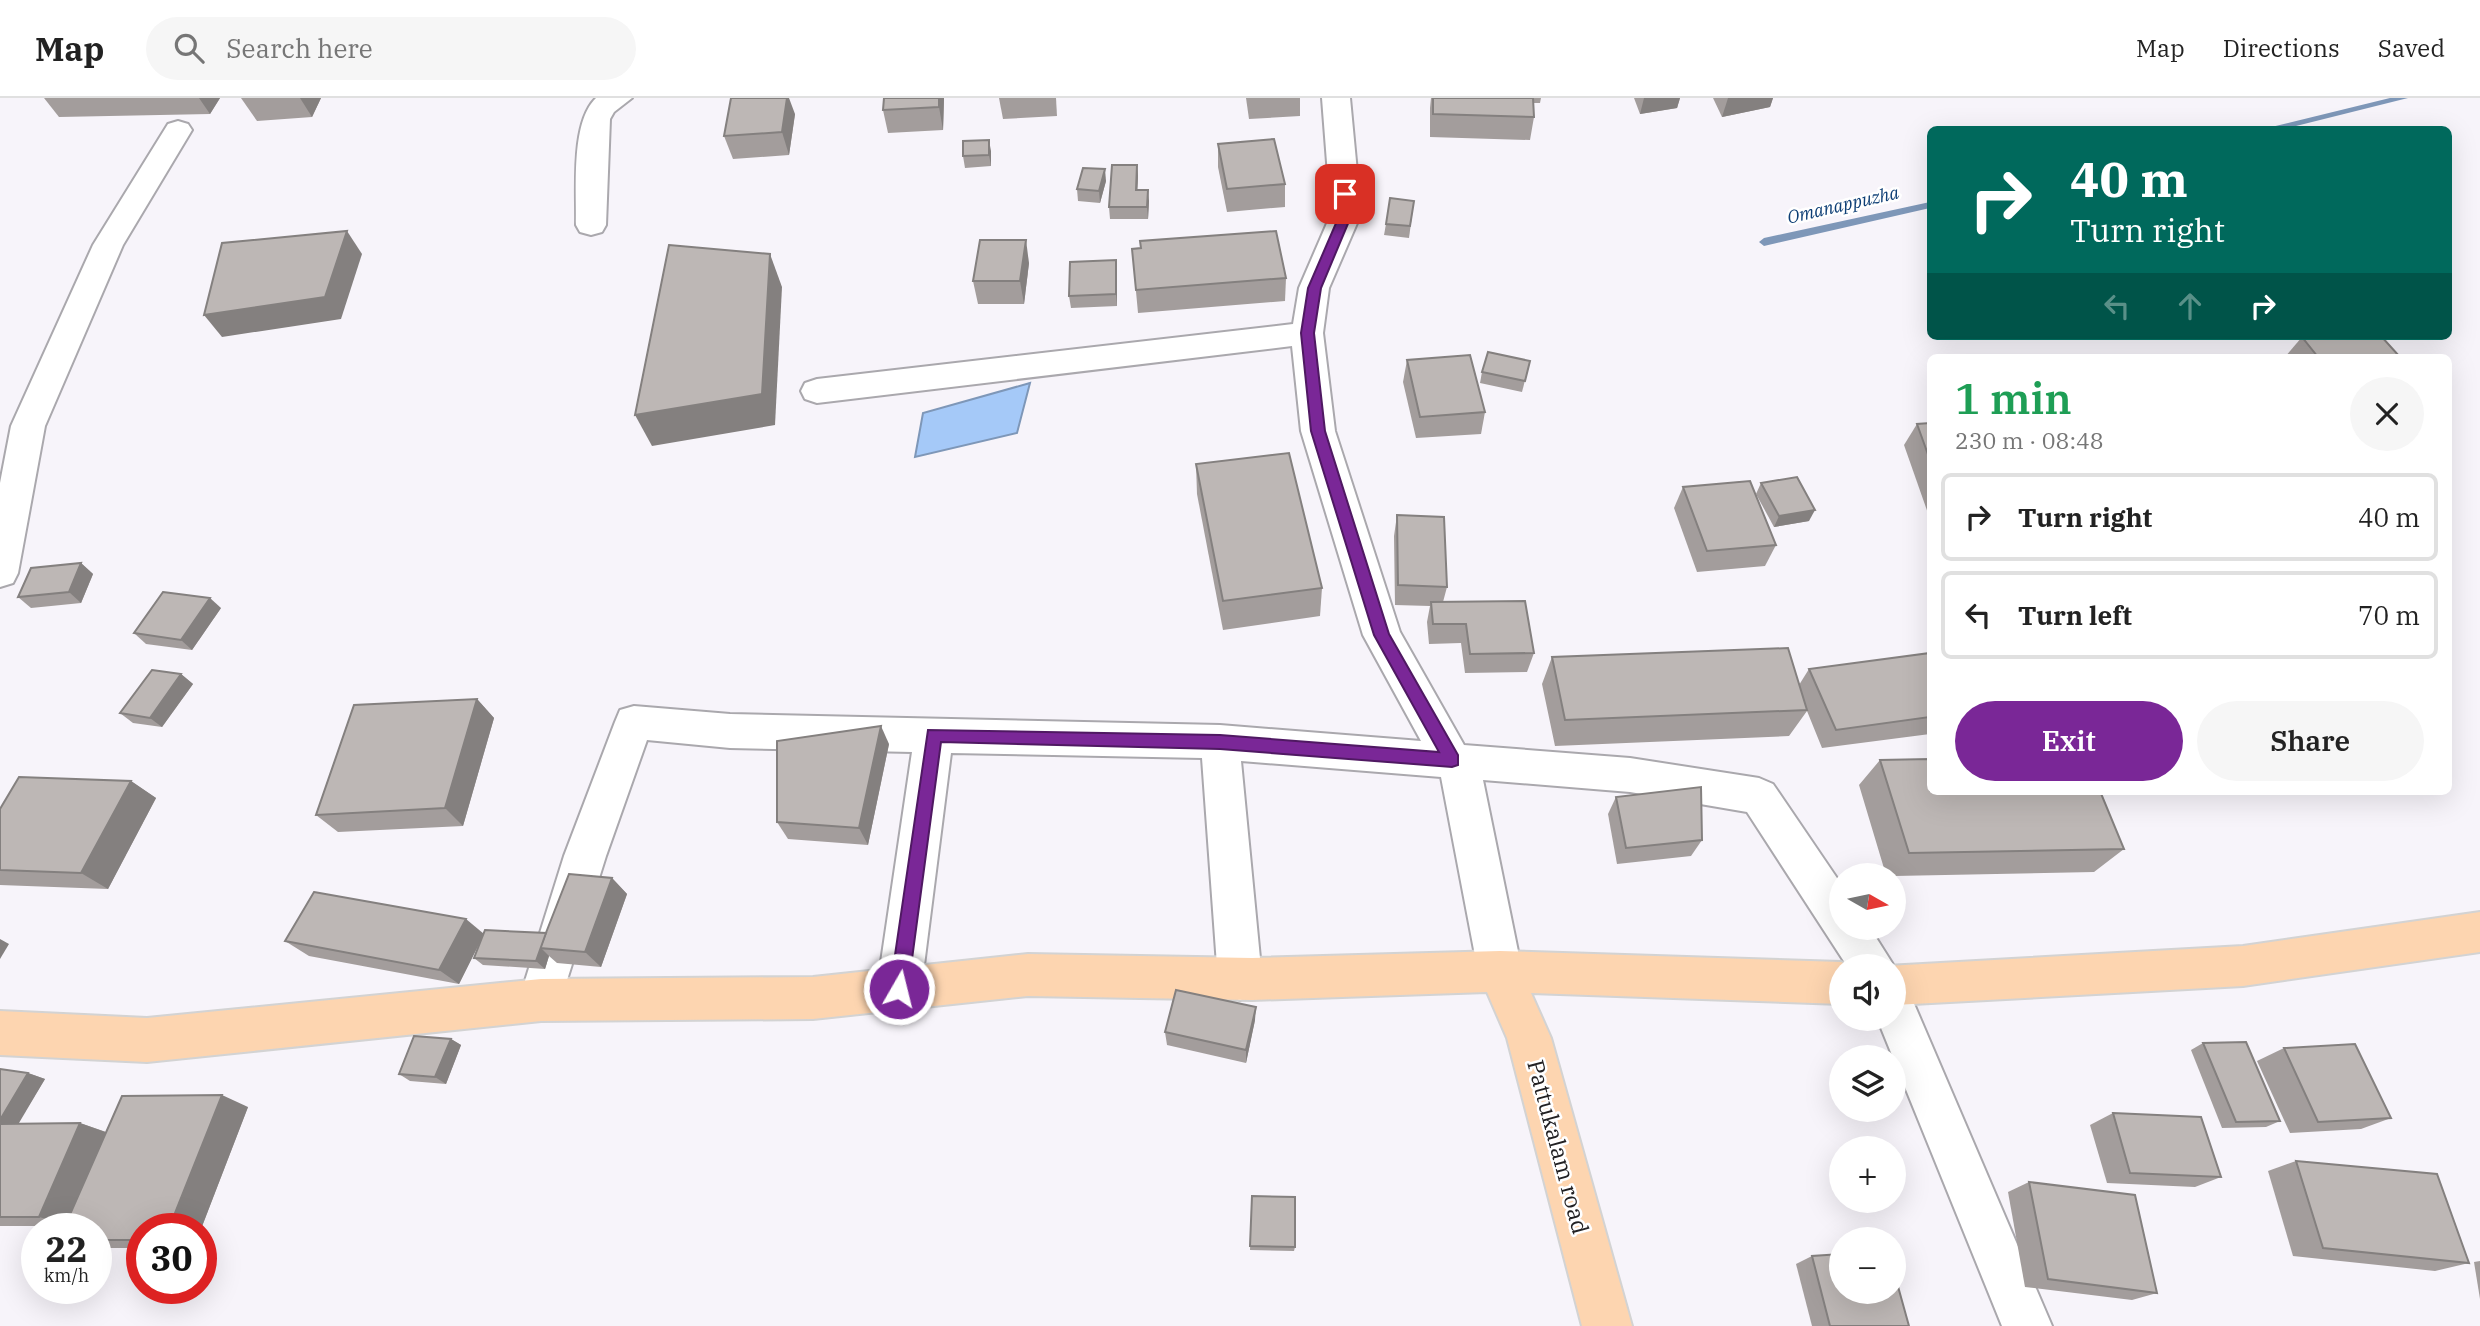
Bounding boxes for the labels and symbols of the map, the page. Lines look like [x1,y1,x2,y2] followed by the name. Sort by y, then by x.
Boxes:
[1315,164,1375,224] pin
[1785,180,1901,229] water label: Omanappuzha
[1829,863,1906,940] north arrow
[862,952,936,1026] position arrow
[1521,1056,1597,1237] street label: Pattukalam road
[126,1213,217,1304] speed limit sign: 30

